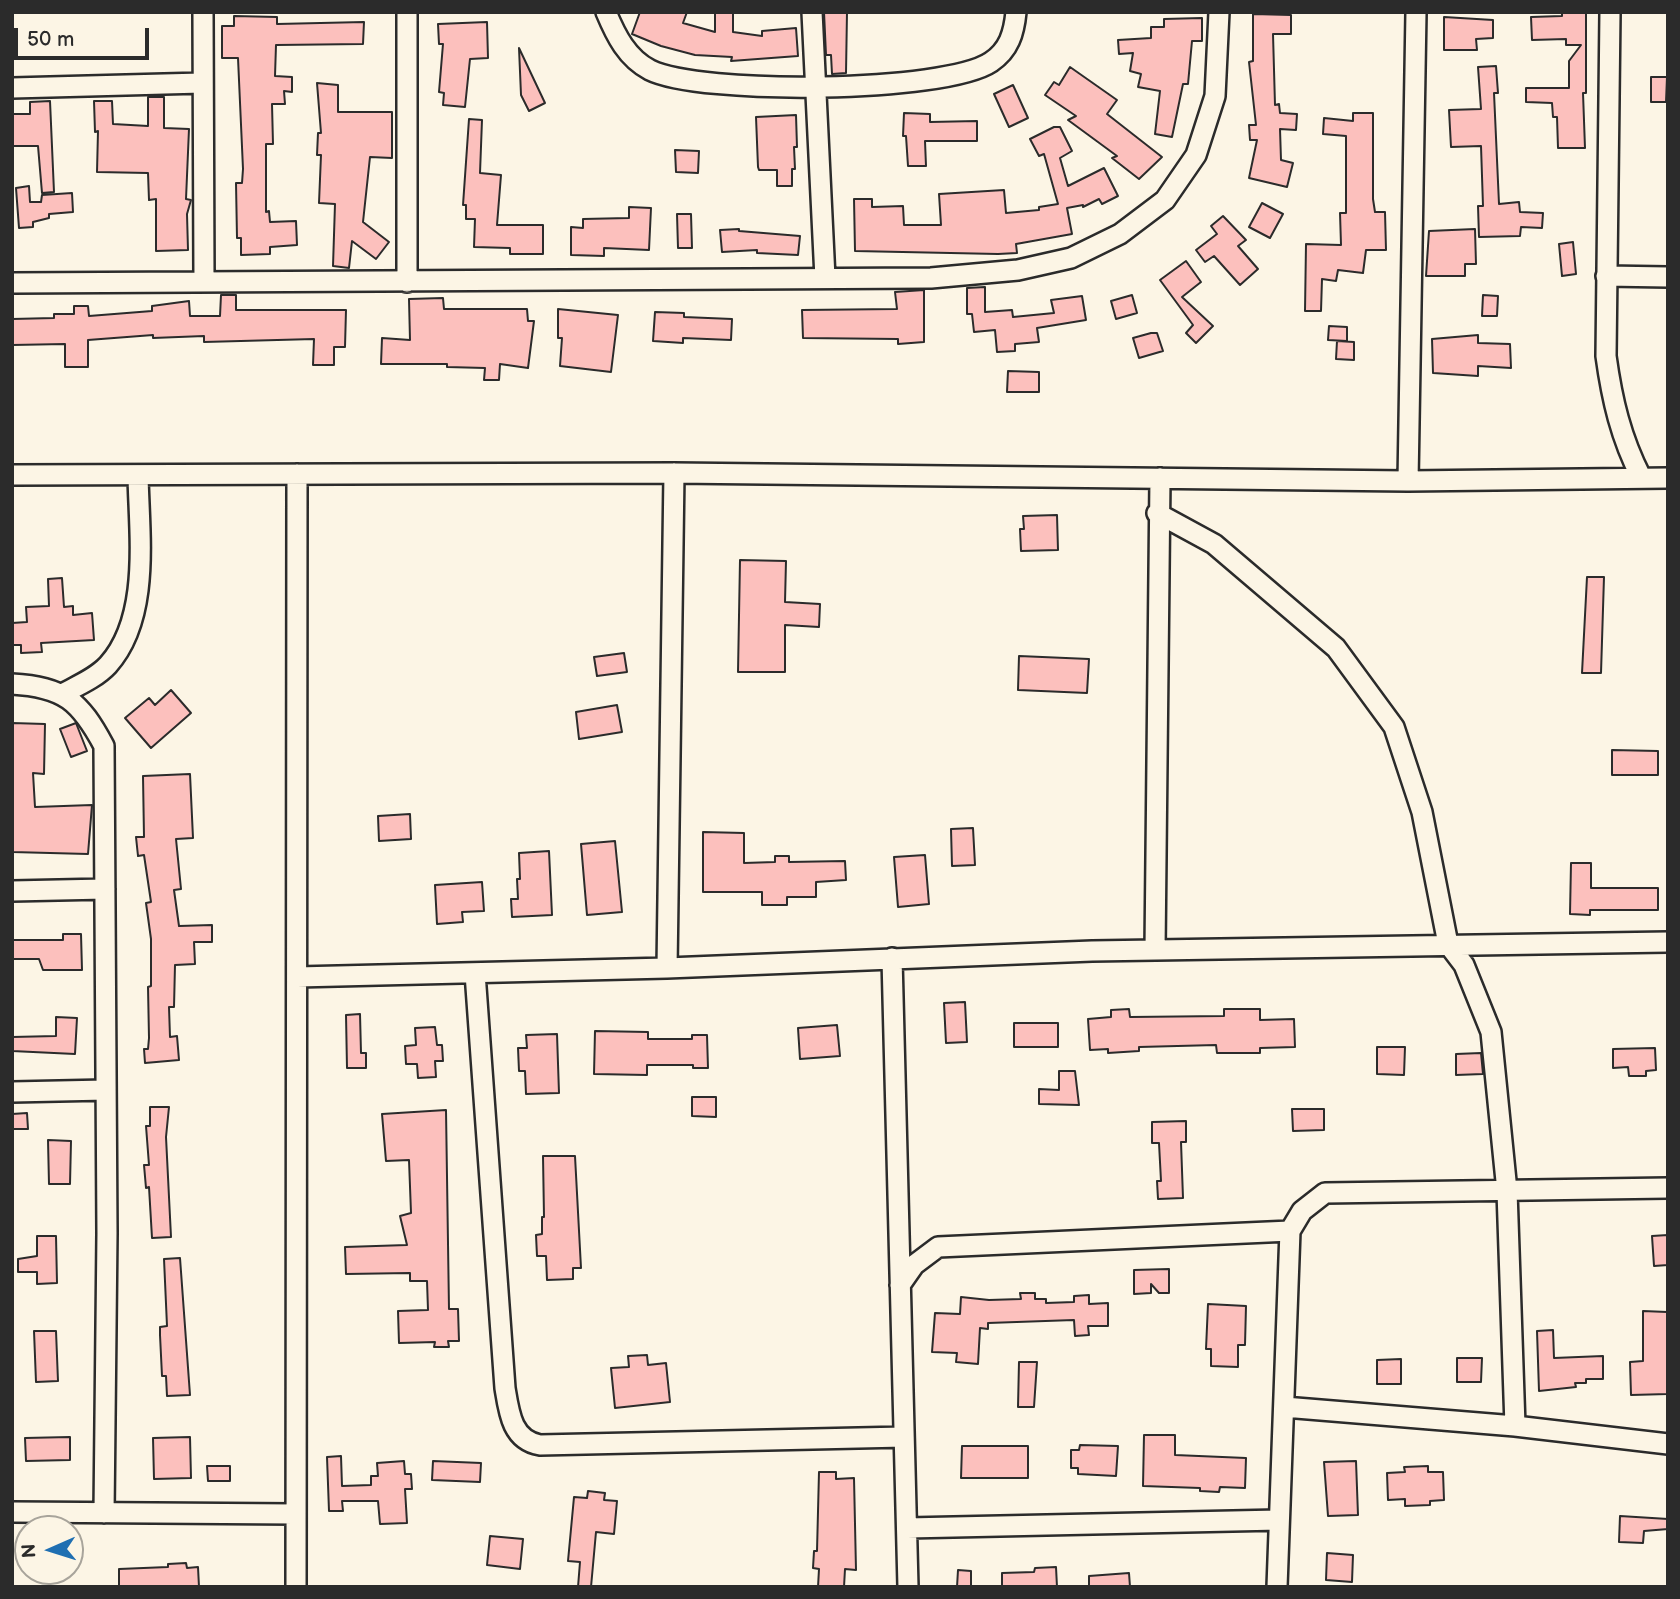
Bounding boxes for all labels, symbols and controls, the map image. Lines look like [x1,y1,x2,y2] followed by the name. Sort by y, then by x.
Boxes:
[18,14,152,58] scale bar
[27,27,74,52] text: 50 m
[14,1515,84,1585] north arrow
[18,1543,41,1559] text: N

